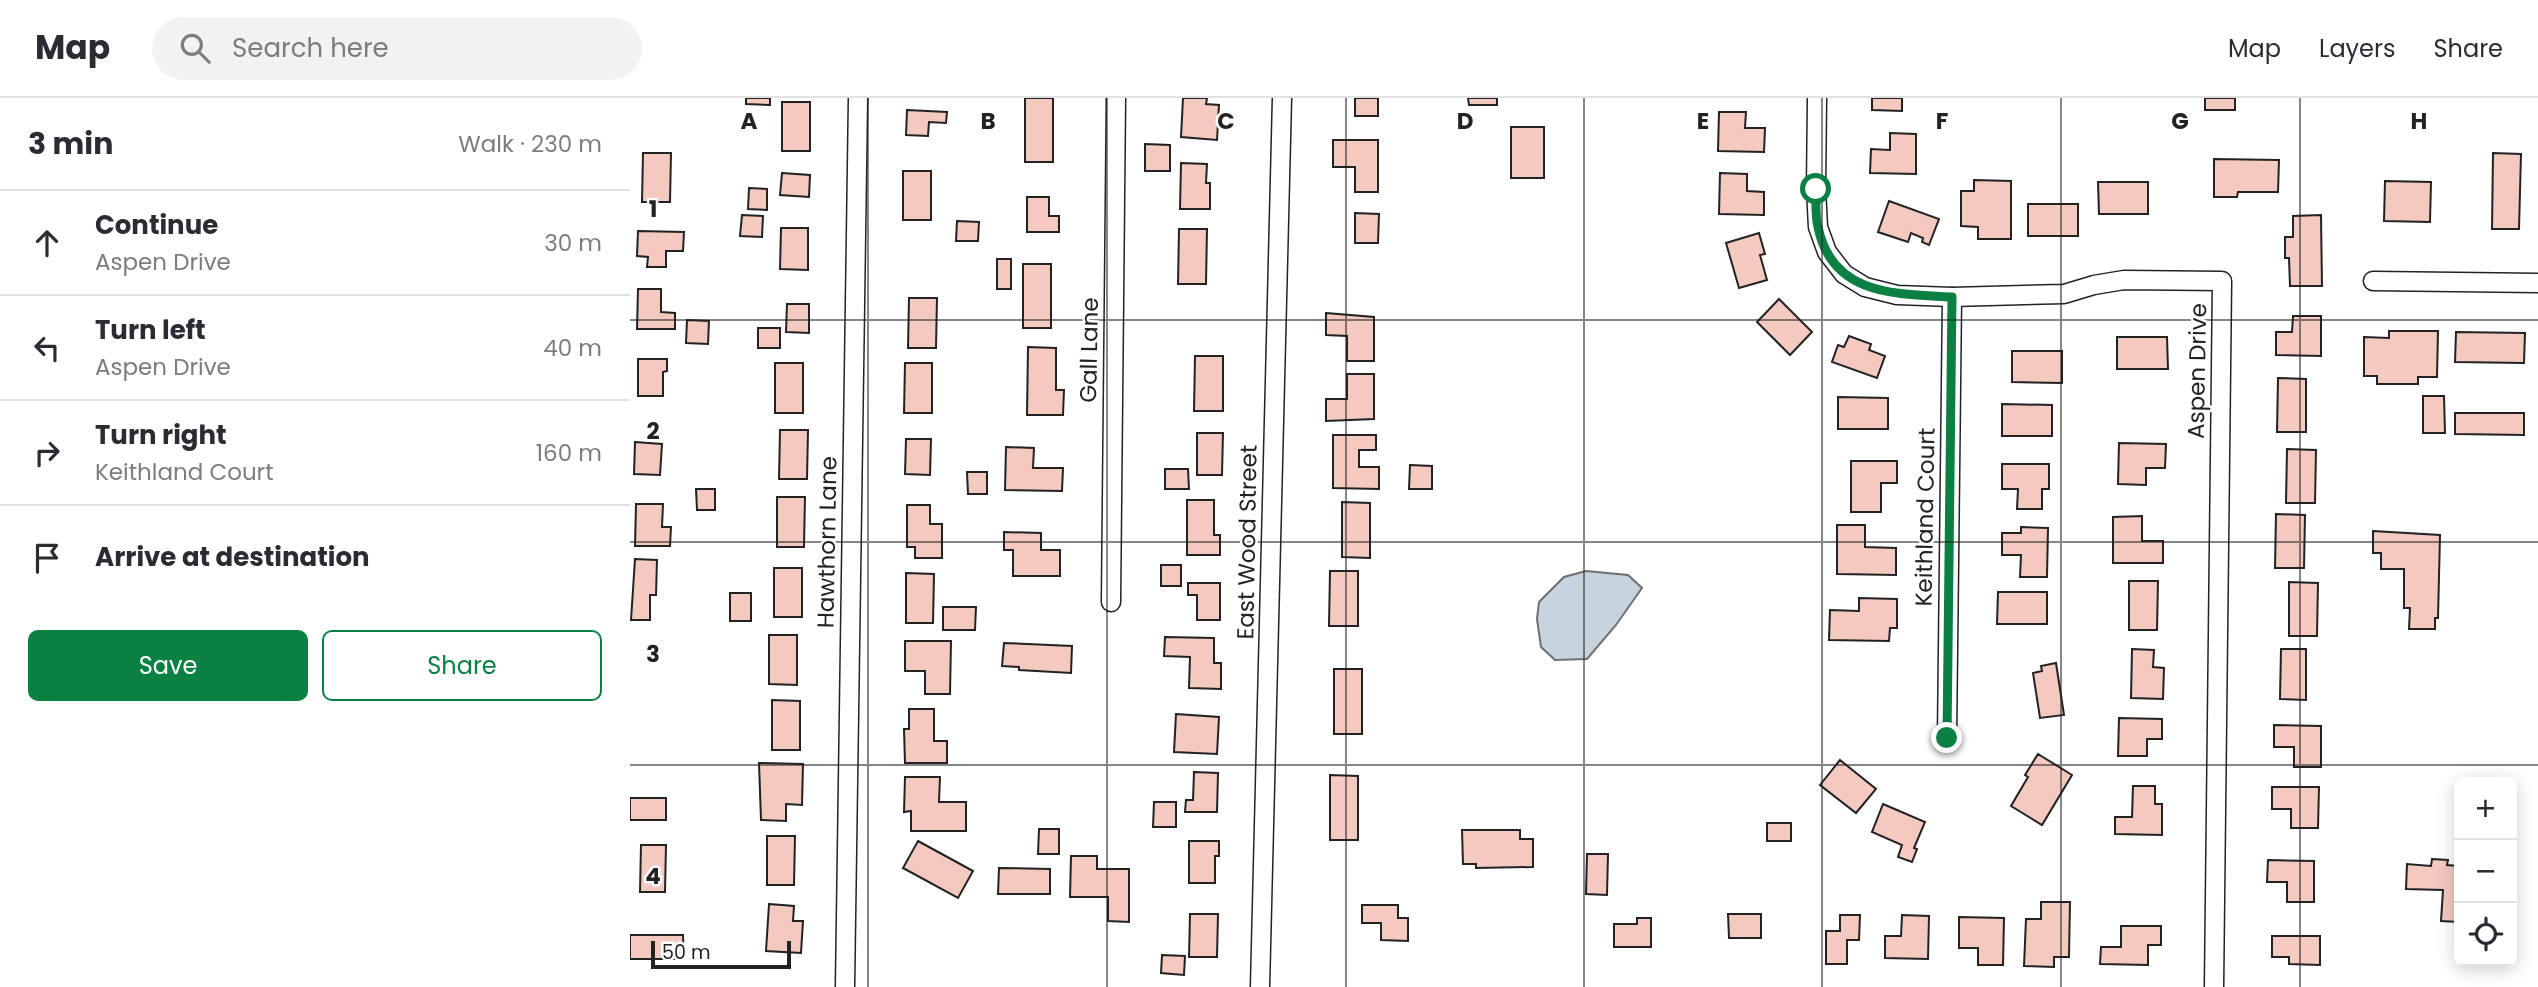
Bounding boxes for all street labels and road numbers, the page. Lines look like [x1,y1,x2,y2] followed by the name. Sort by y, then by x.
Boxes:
[1072,297,1106,403] street label: Gall Lane
[2180,303,2214,439] street label: Aspen Drive
[1907,427,1943,607] street label: Keithland Court
[1229,444,1265,640] street label: East Wood Street
[810,456,844,628] street label: Hawthorn Lane

